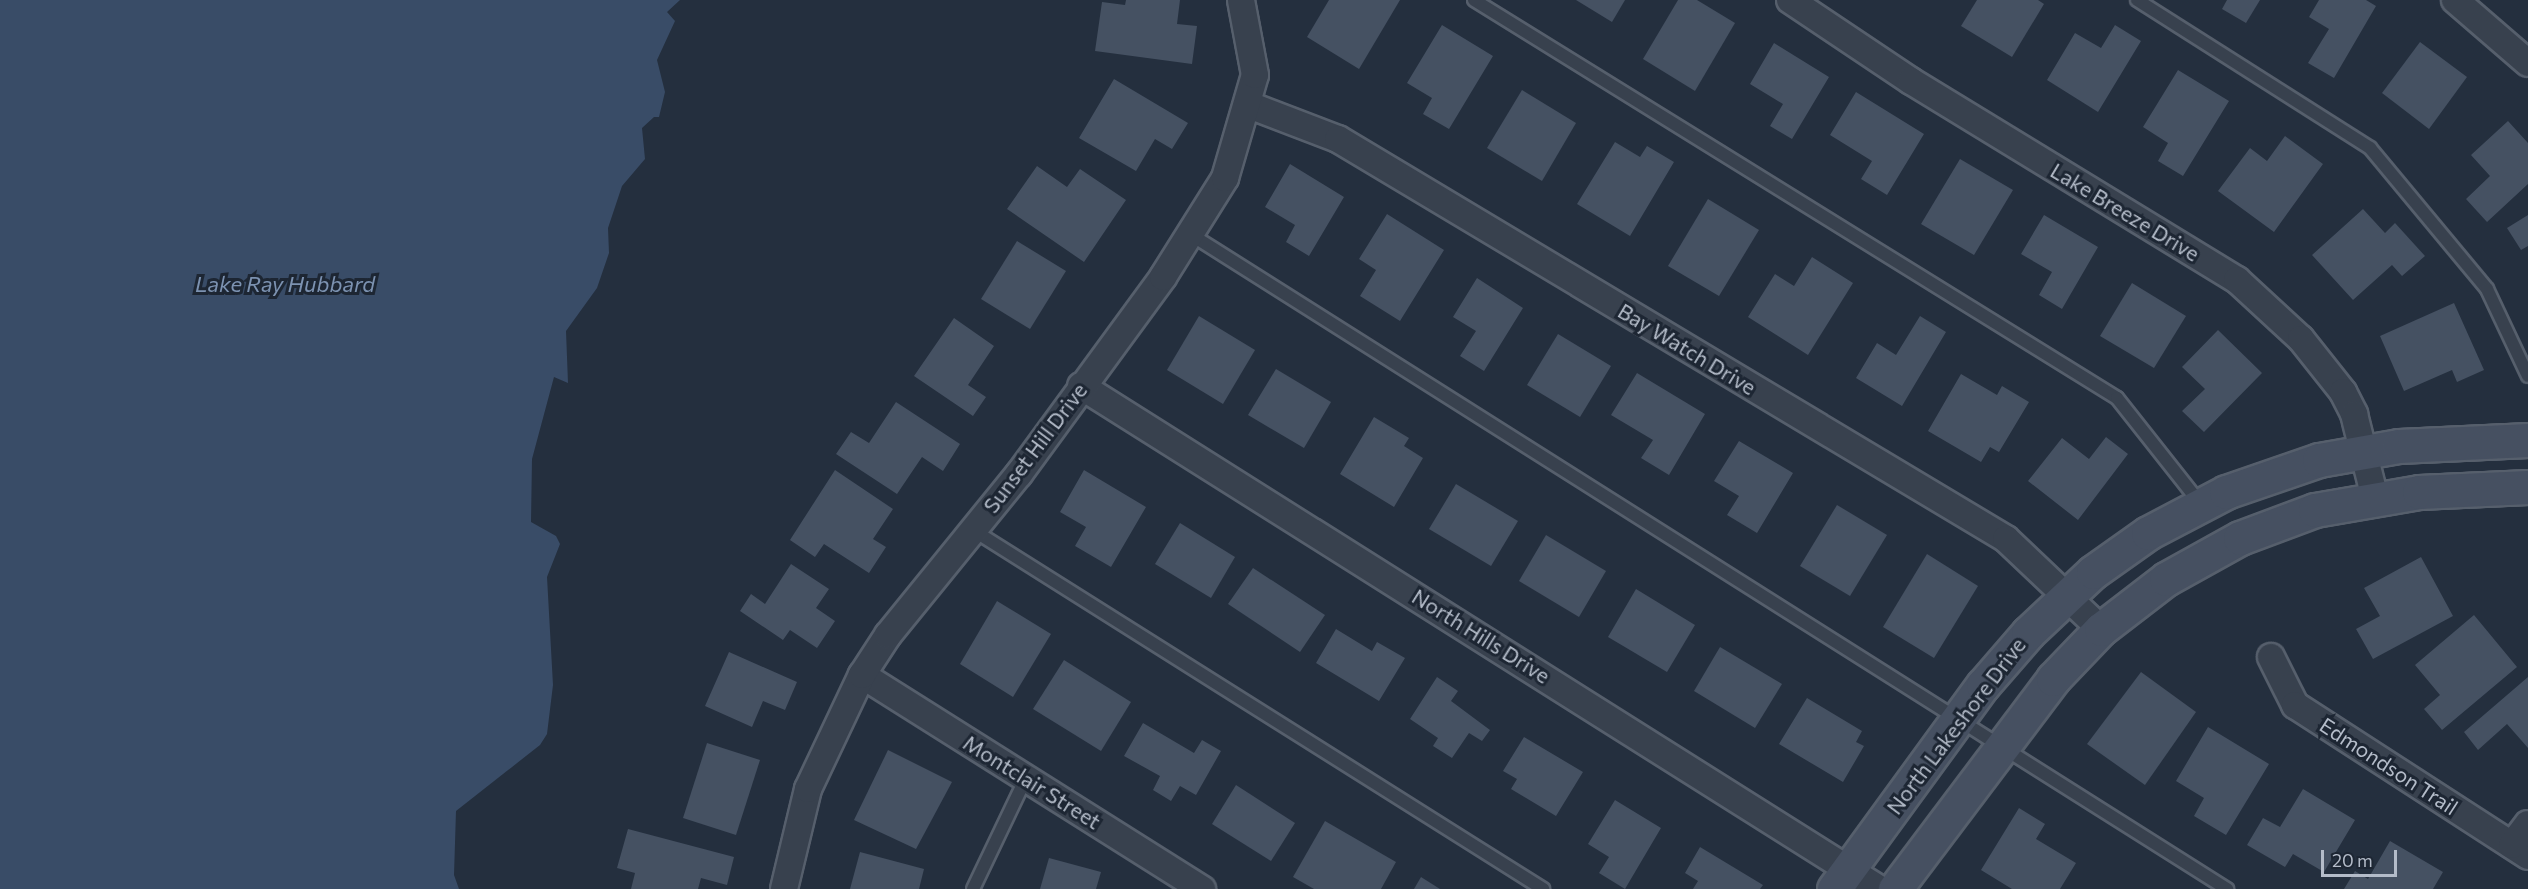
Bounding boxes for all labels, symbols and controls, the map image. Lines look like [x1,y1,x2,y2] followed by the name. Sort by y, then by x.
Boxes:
[2046,158,2204,266] street label: Lake Breeze Drive
[195,271,375,297] water label: Lake Ray Hubbard
[1614,298,1760,400] street label: Bay Watch Drive
[978,378,1092,518] street label: Sunset Hill Drive
[1408,584,1554,688] street label: North Hills Drive
[1881,633,2031,819] street label: North Lakeshore Drive
[2315,712,2463,820] street label: Edmondson Trail
[959,730,1105,834] street label: Montclair Street
[2324,838,2400,876] scale bar
[2332,849,2373,871] text: 20 m

